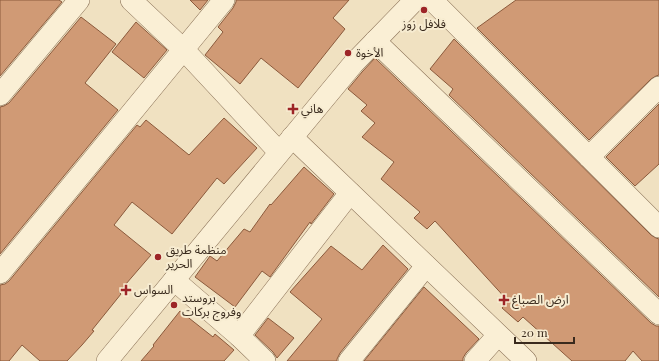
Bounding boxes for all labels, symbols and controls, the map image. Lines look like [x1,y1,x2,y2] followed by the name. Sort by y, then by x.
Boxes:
[419,5,429,15] marker: فلافل زوز
[401,15,446,31] place label: فلافل زوز
[356,44,384,60] place label: الأخوة
[343,48,353,58] marker: الأخوة
[301,100,324,119] place label: هاني
[288,104,298,114] marker: هاني
[165,241,227,271] place label: منظمة طريق الحرير
[153,252,163,262] marker: منظمة طريق الحرير
[134,281,173,297] place label: السواس
[121,285,131,295] marker: السواس
[182,289,241,321] place label: بروستد وفروج بركات
[512,291,569,309] place label: ارض الصباغ
[499,295,509,305] marker: ارض الصباغ
[169,300,179,310] marker: بروستد وفروج بركات
[515,319,574,345] scale bar
[521,324,548,340] text: 20 m

